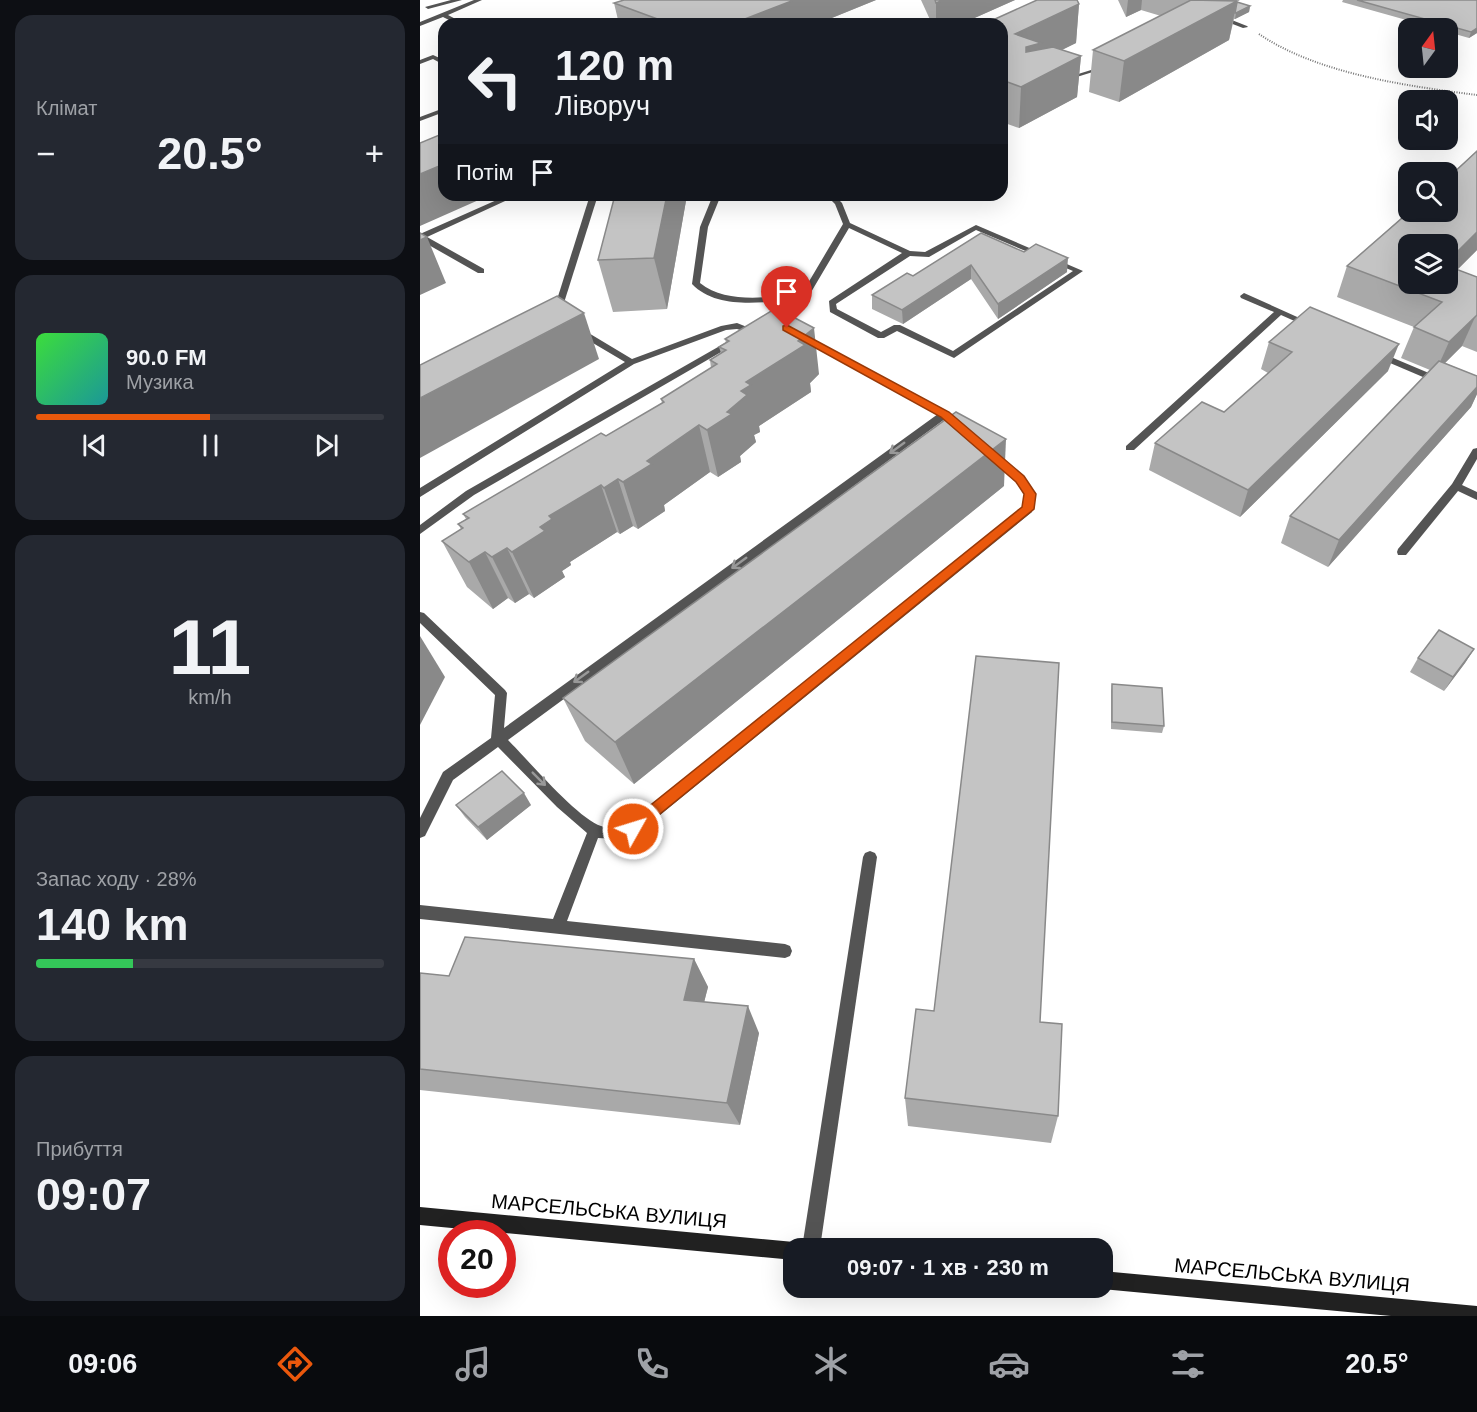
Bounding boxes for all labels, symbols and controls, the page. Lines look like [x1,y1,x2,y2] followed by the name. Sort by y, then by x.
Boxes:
[1398,18,1458,78] north arrow
[1398,18,1458,294] map controls
[456,42,534,120] icon: left
[555,42,674,89] text: 120 m
[1398,90,1458,150] button: sound
[555,91,650,121] text: Ліворуч
[36,97,97,119] text: Клімат
[157,128,263,179] text: 20.5°
[36,135,55,172] text: −
[365,135,384,172] text: +
[526,156,559,189] icon: arrive
[456,160,514,185] text: Потім
[1398,162,1458,222] button: search
[1398,234,1458,294] button: layers
[761,266,812,328] pin
[770,275,803,308] icon: arrive
[126,345,207,370] text: 90.0 FM
[126,371,194,393] text: Музика
[78,429,111,462] icon: previous
[194,429,227,462] icon: pause
[310,429,343,462] icon: next
[890,442,906,455] one-way arrow
[732,556,748,569] one-way arrow
[169,603,251,691] text: 11
[574,671,590,683] one-way arrow
[188,686,232,708] text: km/h
[531,771,546,786] one-way arrow
[601,797,665,861] position arrow
[36,868,197,890] text: Запас ходу · 28%
[36,899,189,950] text: 140 km
[36,1138,123,1160] text: Прибуття
[36,1169,151,1220] text: 09:07
[490,1190,728,1232] street label: МАРСЕЛЬСЬКА ВУЛИЦЯ
[438,1220,516,1298] speed limit sign: 20
[1173,1254,1411,1296] street label: МАРСЕЛЬСЬКА ВУЛИЦЯ
[847,1255,1049,1280] text: 09:07 · 1 хв · 230 m
[274,1343,316,1385] icon: directions
[452,1343,494,1385] icon: music
[631,1343,673,1385] icon: phone
[810,1343,852,1385] icon: climate
[988,1343,1030,1385] icon: car
[1167,1343,1209,1385] icon: filters
[68,1349,137,1379] text: 09:06
[1345,1349,1409,1379] text: 20.5°

